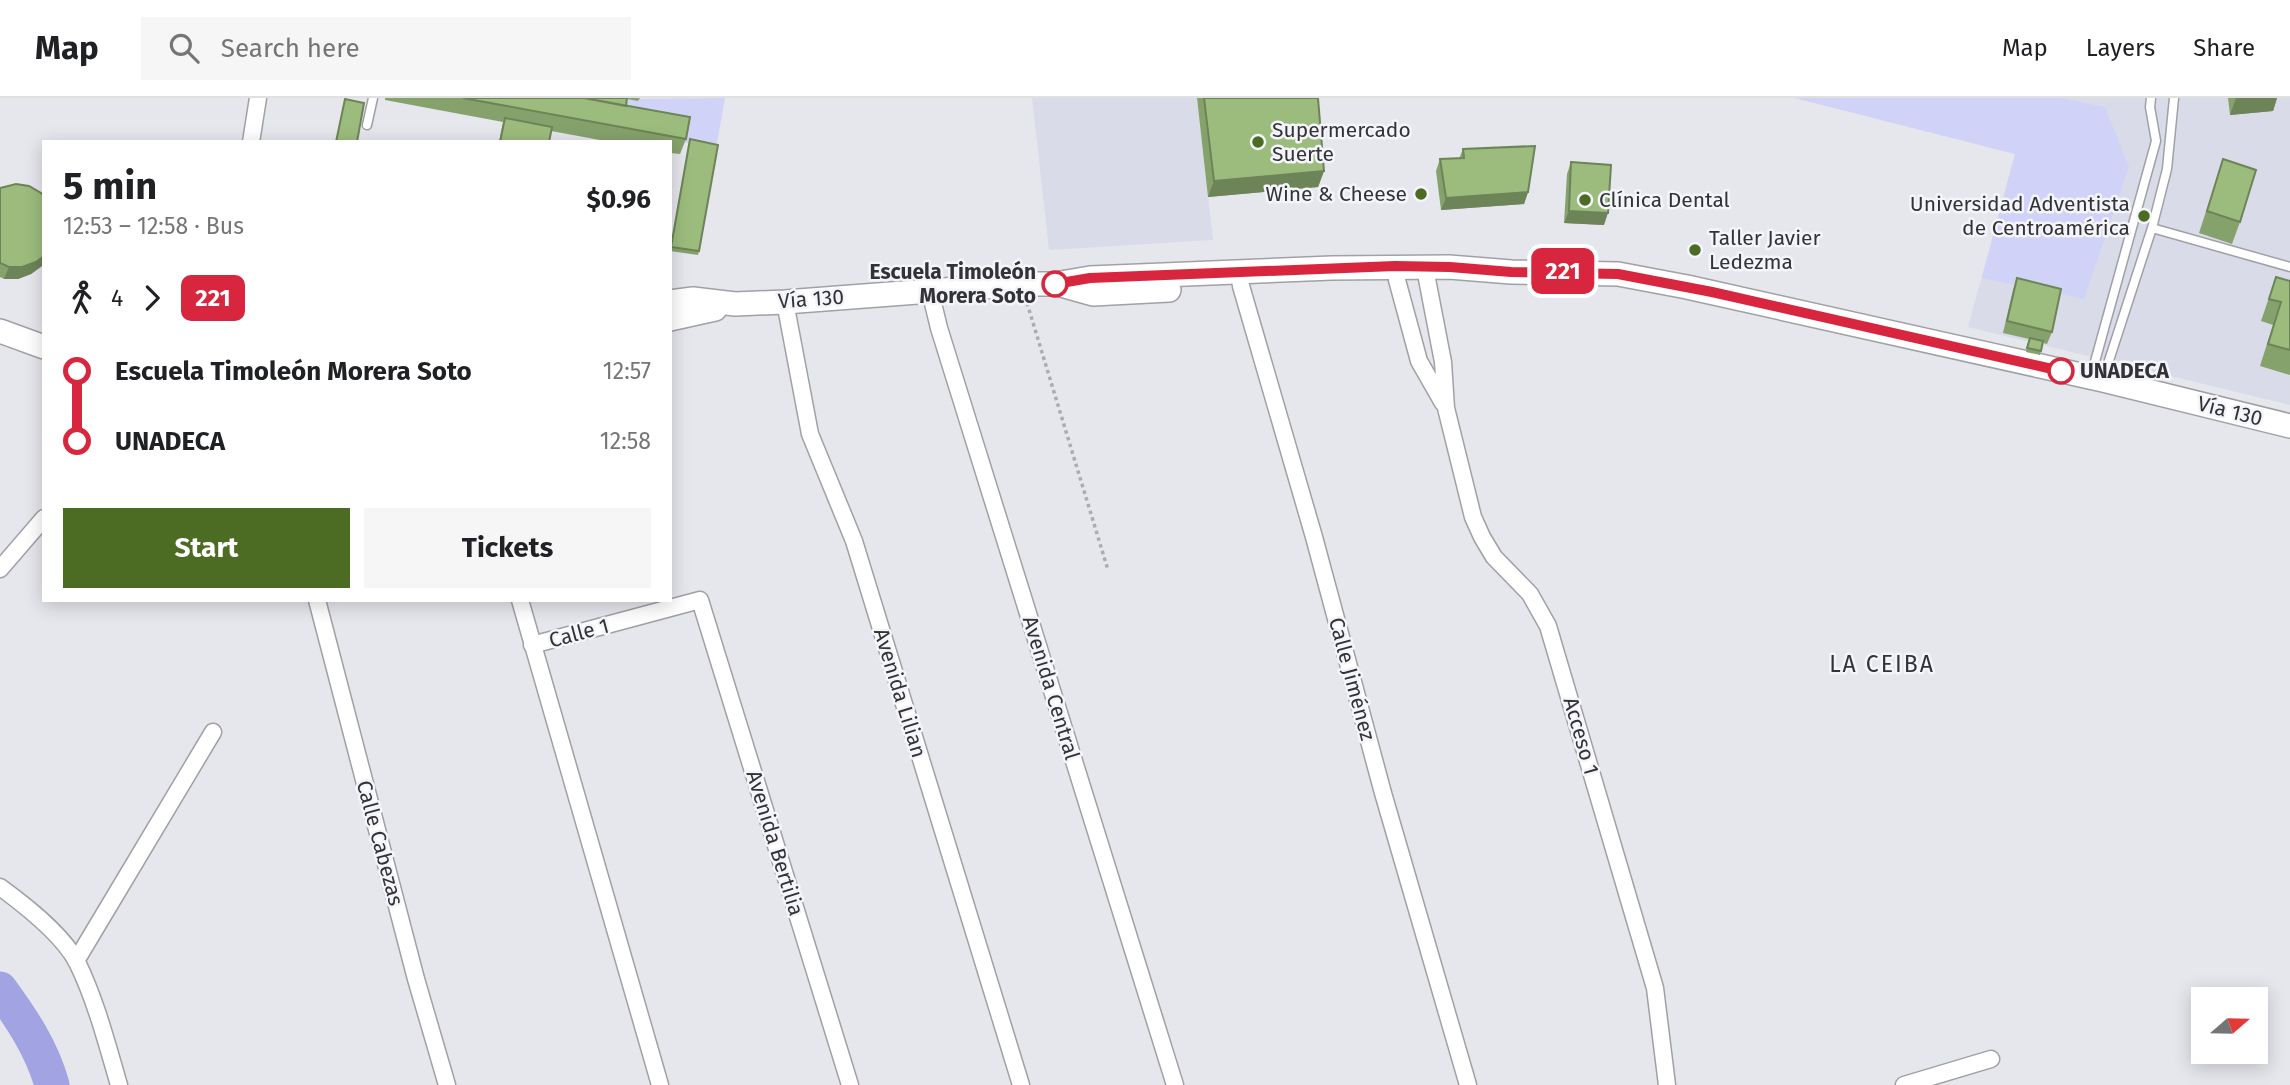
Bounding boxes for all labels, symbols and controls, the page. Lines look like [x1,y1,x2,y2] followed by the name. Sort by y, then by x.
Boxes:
[141,17,631,80] search box
[35,28,99,68] text: Map
[165,29,203,67] icon: search
[221,33,360,64] text: Search here
[2002,34,2048,62] text: Map
[2086,34,2155,62] text: Layers
[2193,34,2255,62] text: Share
[1272,117,1411,167] place label: Supermercado Suerte
[1250,134,1266,150] marker: Supermercado Suerte
[63,163,157,209] text: 5 min
[1266,181,1407,207] place label: Wine & Cheese
[587,184,651,215] text: $0.96
[1413,186,1429,202] marker: Wine & Cheese
[1599,187,1730,213] place label: Clínica Dental
[1910,191,2130,241] place label: Universidad Adventista de Centroamérica
[1577,192,1593,208] marker: Clínica Dental
[2136,208,2152,224] marker: Universidad Adventista de Centroamérica
[63,212,244,240] text: 12:53 – 12:58 · Bus
[1709,225,1821,275] place label: Taller Javier Ledezma
[1687,242,1703,258] marker: Taller Javier Ledezma
[1523,248,1603,294] line badge: 221
[1545,257,1581,285] text: 221
[869,259,1036,309] place label: Escuela Timoleón Morera Soto
[1042,271,1068,297] marker: Escuela Timoleón Morera Soto
[63,279,101,317] icon: walk
[133,279,171,317] icon: forward
[111,284,123,312] text: 4
[195,284,231,312] text: 221
[777,284,845,314] street label: Vía 130
[115,356,472,387] text: Escuela Timoleón Morera Soto
[603,357,651,385] text: 12:57
[2048,358,2074,384] marker: UNADECA
[2080,358,2169,384] place label: UNADECA
[2195,390,2265,432] street label: Vía 130
[115,426,225,457] text: UNADECA
[600,427,651,455] text: 12:58
[63,508,350,588] button: Start
[364,508,651,588] button: Tickets
[546,613,612,653] street label: Calle 1
[1017,613,1085,763] street label: Avenida Central
[1323,615,1381,743] street label: Calle Jiménez
[868,625,932,761] street label: Avenida Lilian
[1829,650,1935,678] district label: LA CEIBA
[1558,694,1604,778] street label: Acceso 1
[741,767,809,919] street label: Avenida Bertilia
[351,778,409,909] street label: Calle Cabezas
[2191,987,2268,1064] north arrow
[2191,987,2268,1064] map controls

